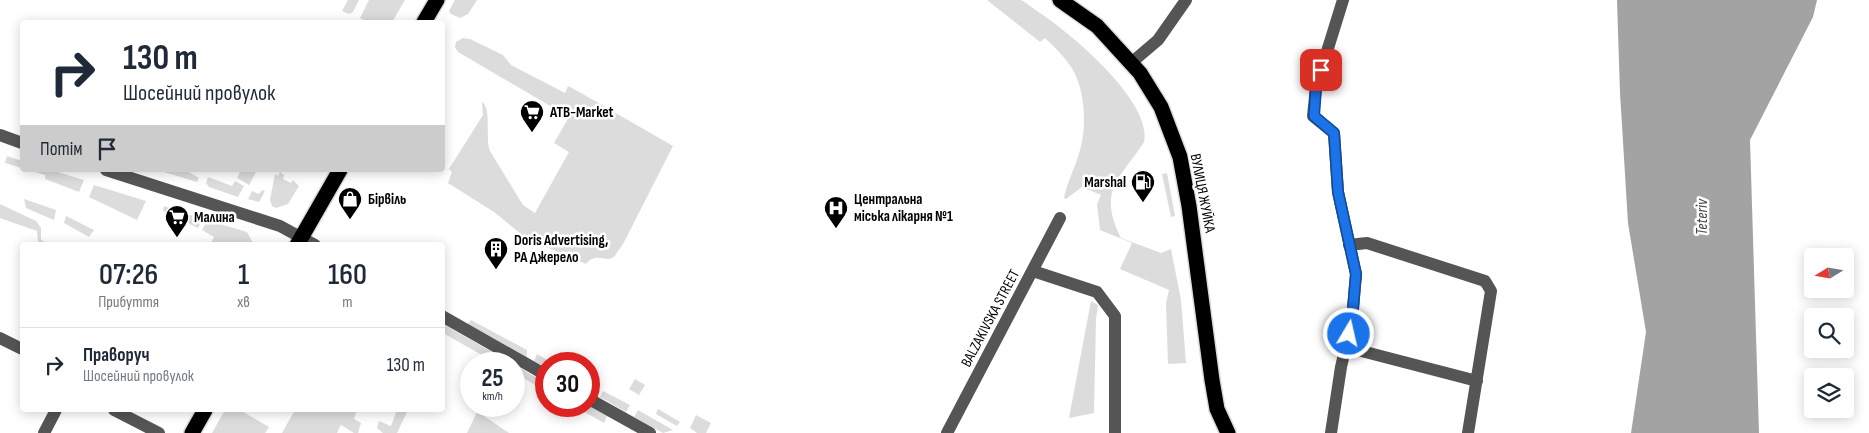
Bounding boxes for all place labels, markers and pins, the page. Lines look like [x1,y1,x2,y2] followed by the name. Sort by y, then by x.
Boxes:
[1300,49,1342,91] pin
[519,99,545,133] supermarket icon: ATB-Market
[549,103,614,122] place label: ATB-Market
[1130,169,1156,203] fuel station icon: Marshal
[1084,173,1126,192] place label: Marshal
[337,186,363,220] shop icon: Бірвіль
[368,190,406,209] place label: Бірвіль
[854,190,953,226] place label: Центральна міська лікарня №1
[823,195,849,229] hospital icon: Центральна міська лікарня №1
[164,204,190,238] supermarket icon: Малина
[194,208,235,227] place label: Малина
[514,231,609,267] place label: Doris Advertising, РА Джерело
[483,236,509,270] building icon: Doris Advertising, РА Джерело

